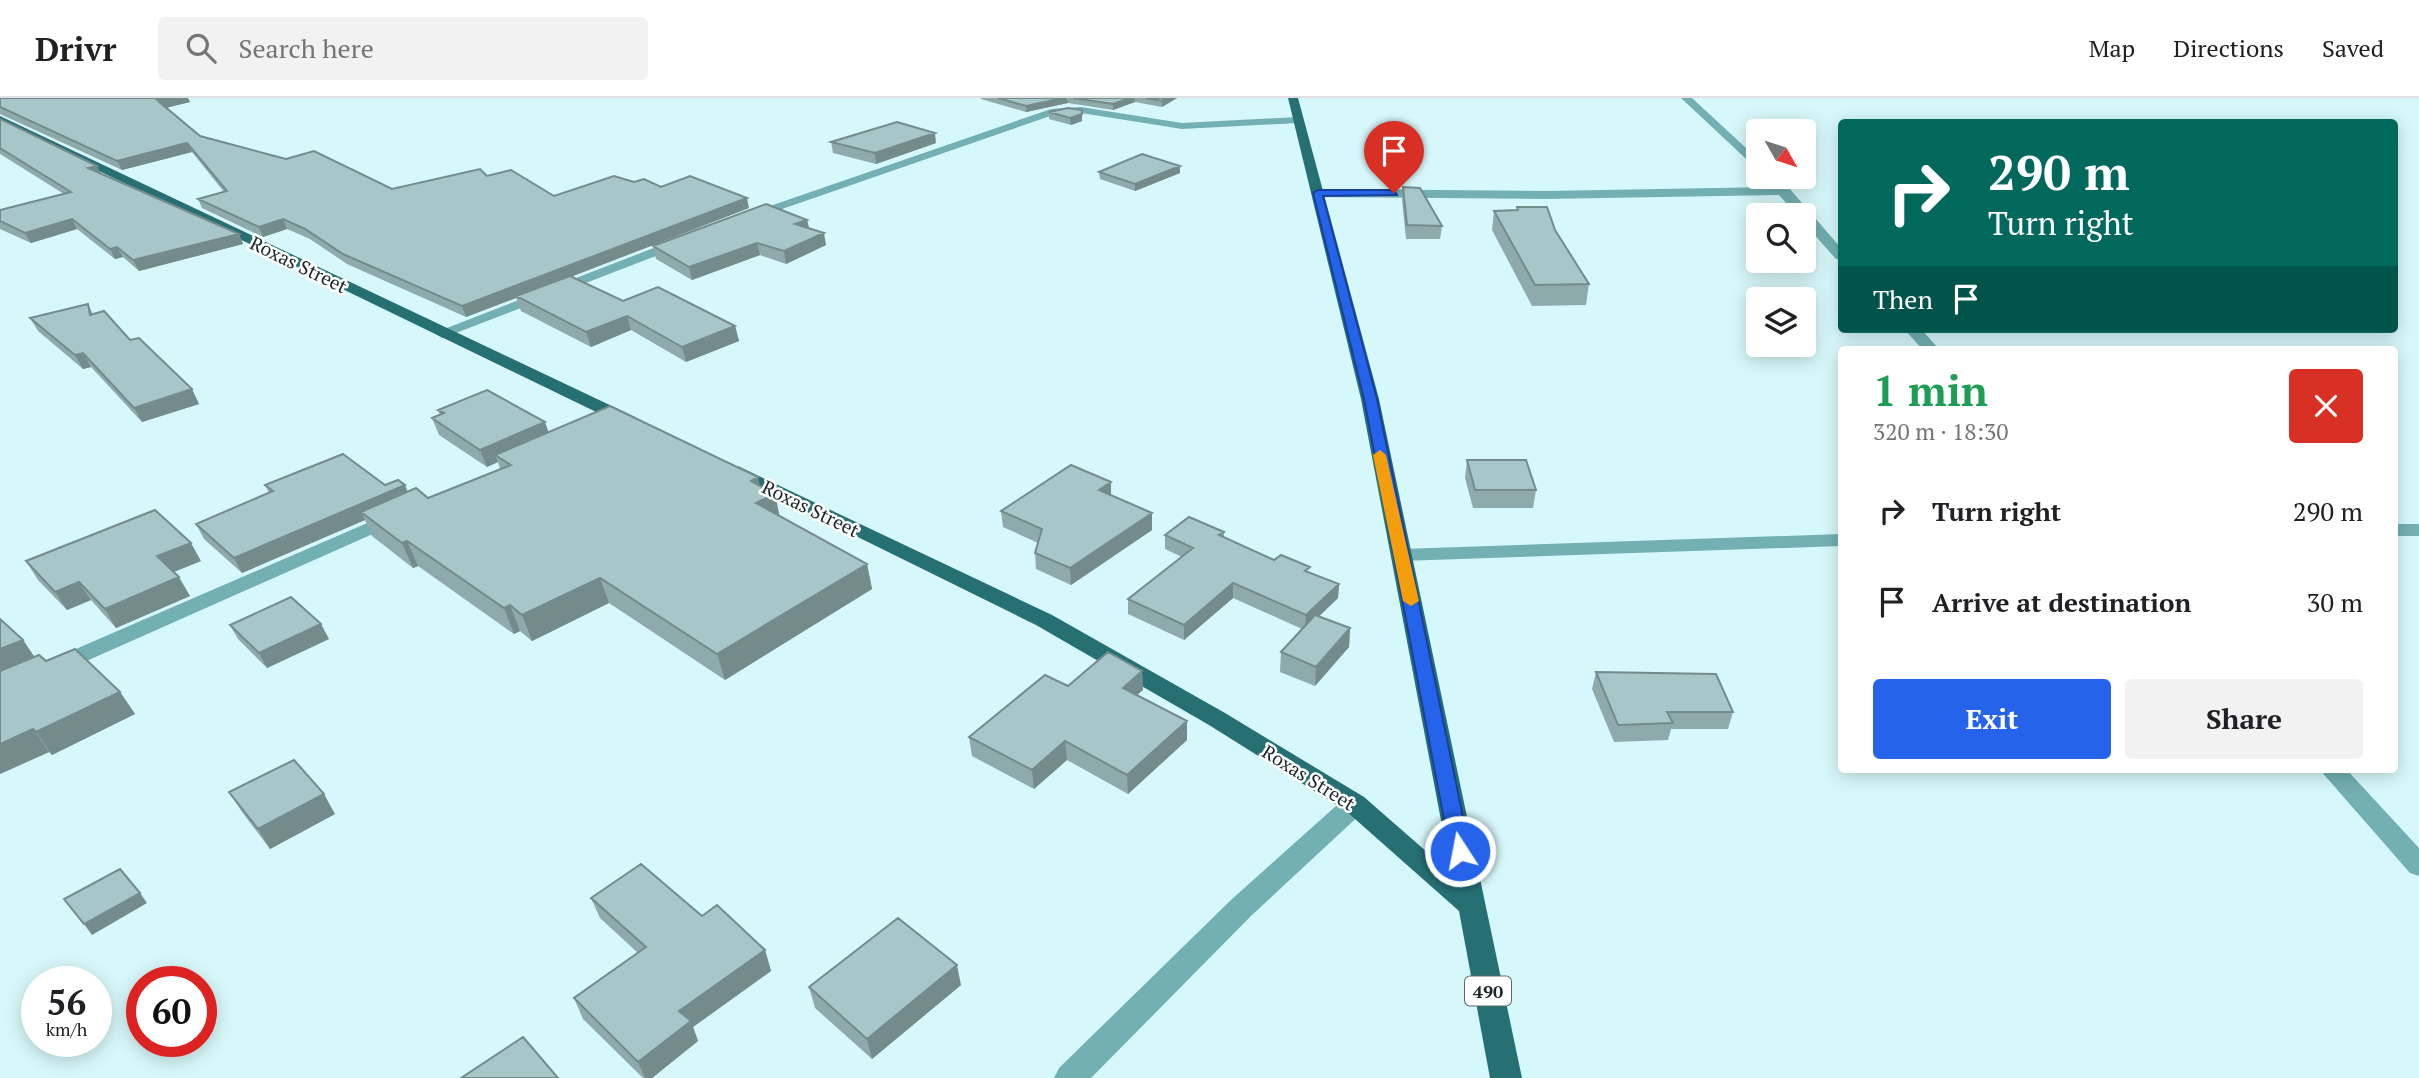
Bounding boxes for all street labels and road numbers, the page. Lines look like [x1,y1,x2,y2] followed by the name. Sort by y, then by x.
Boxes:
[246,230,352,298] street label: Roxas Street
[758,474,864,542] street label: Roxas Street
[1258,739,1360,815] street label: Roxas Street
[1465,976,1511,1006] road number: 490

